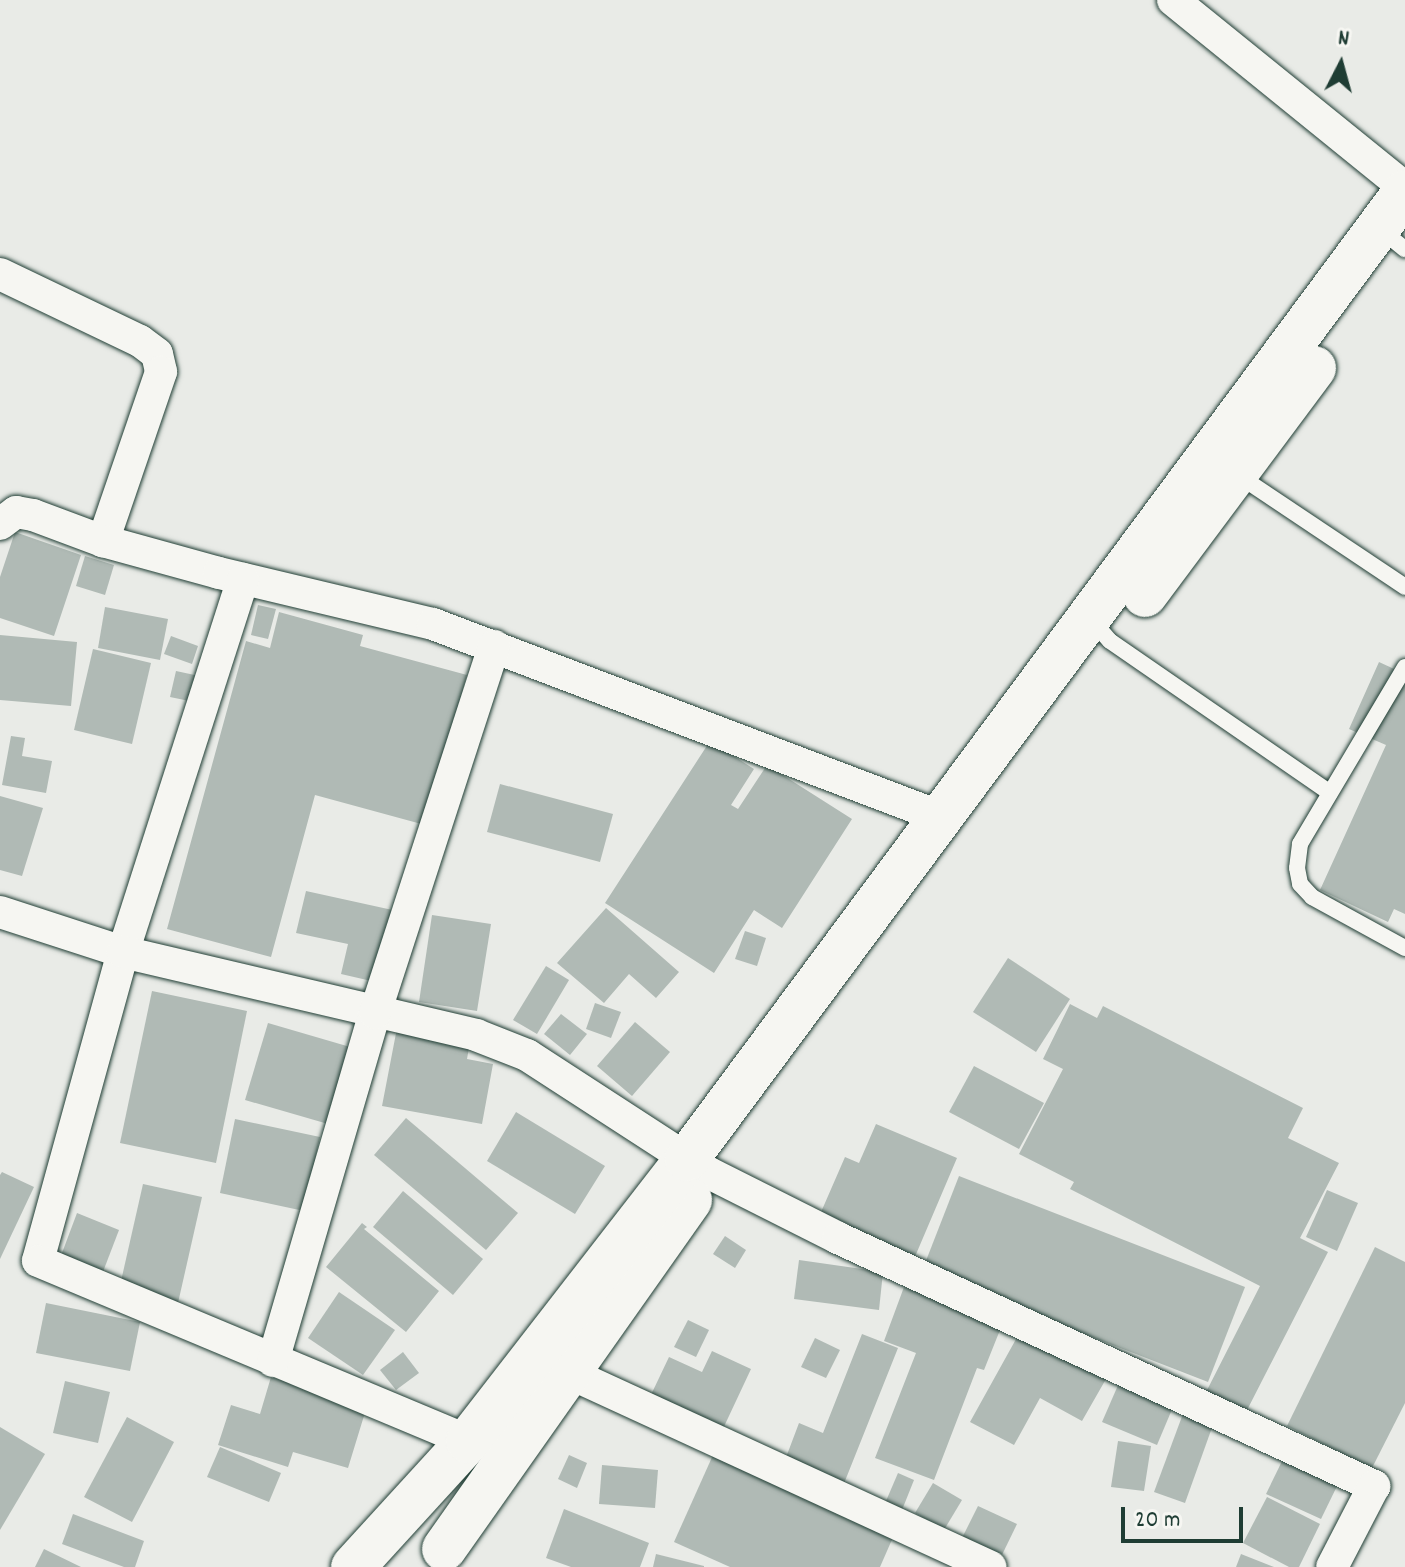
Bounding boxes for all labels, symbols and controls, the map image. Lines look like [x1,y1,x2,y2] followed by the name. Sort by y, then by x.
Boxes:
[1301,24,1381,104] north arrow
[1337,24,1351,56] text: N
[1125,1491,1247,1541] scale bar
[1135,1504,1181,1538] text: 20 m

